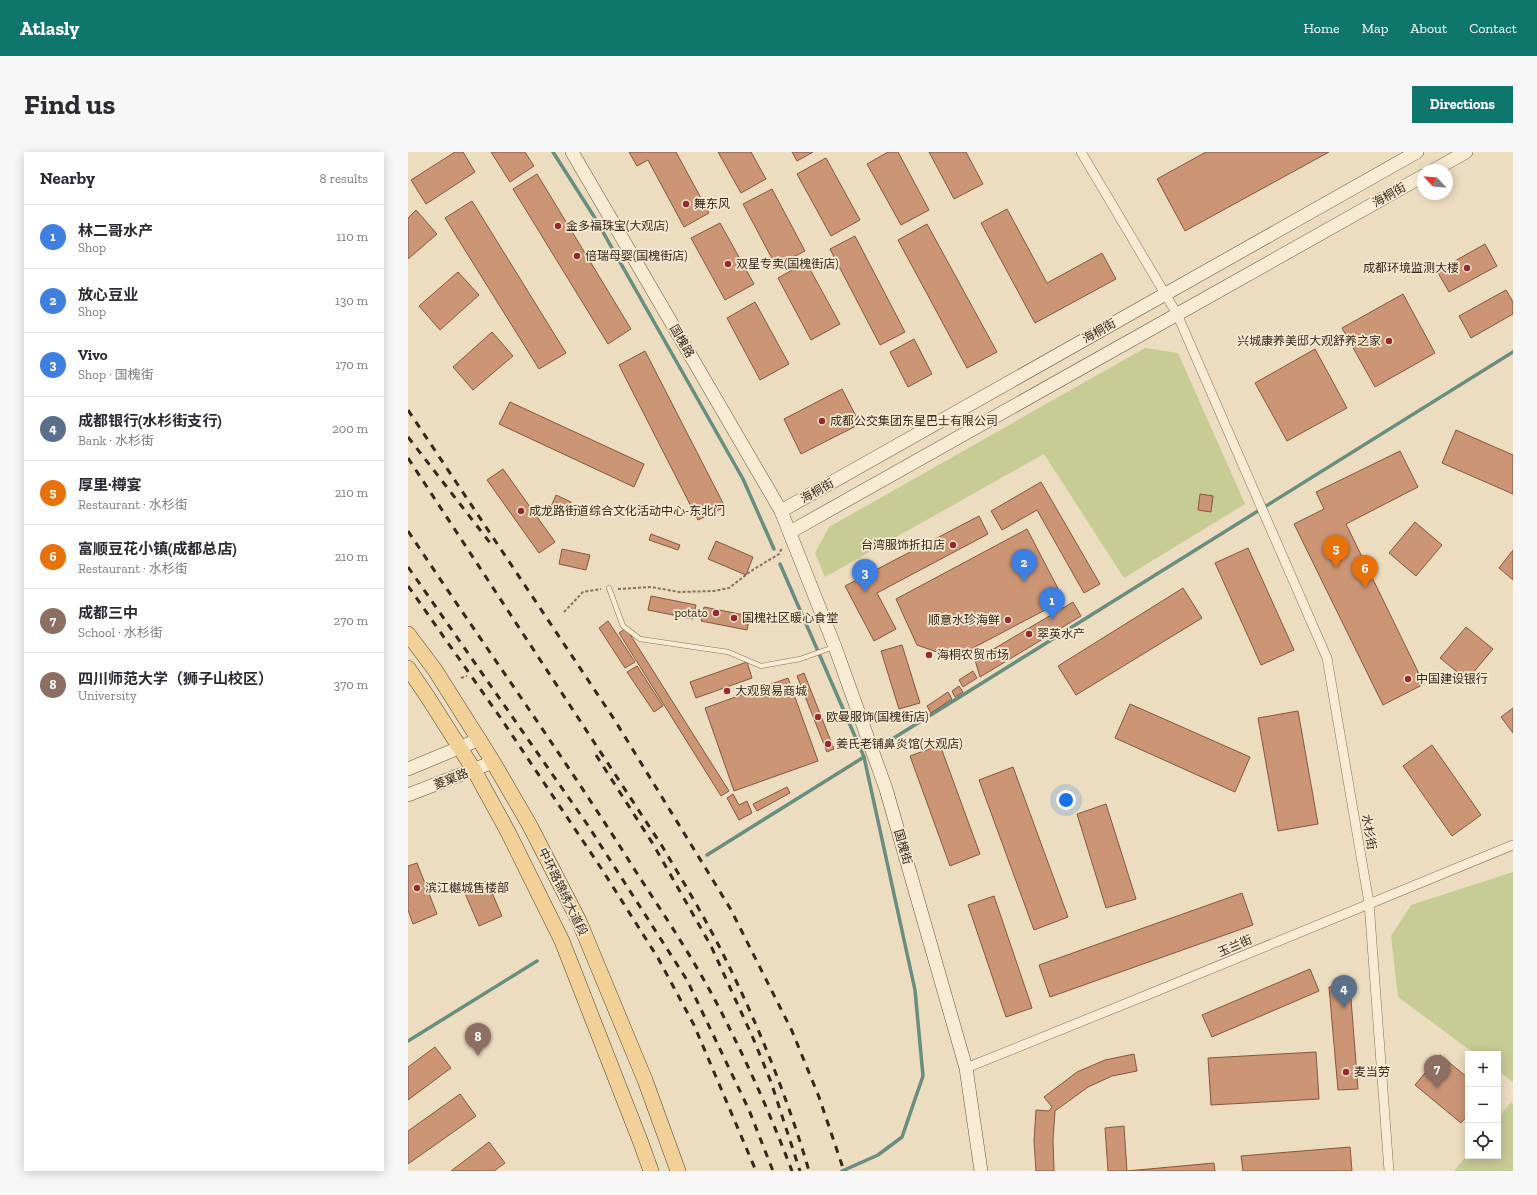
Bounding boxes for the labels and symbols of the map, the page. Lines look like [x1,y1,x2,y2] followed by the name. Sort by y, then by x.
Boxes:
[1417,164,1453,200] north arrow
[1370,180,1408,210] street label: 海桐街
[694,197,730,211] place label: 舞东风
[681,199,691,209] marker: 舞东风
[566,219,669,233] place label: 金多福珠宝(大观店)
[553,221,563,231] marker: 金多福珠宝(大观店)
[585,249,688,263] place label: 倍瑞母婴(国槐街店)
[572,251,582,261] marker: 倍瑞母婴(国槐街店)
[736,257,839,271] place label: 双星专卖(国槐街店)
[723,259,733,269] marker: 双星专卖(国槐街店)
[1363,261,1459,275] place label: 成都环境监测大楼
[1462,263,1472,273] marker: 成都环境监测大楼
[1080,316,1118,346] street label: 海桐街
[667,322,697,360] street label: 国槐路
[1237,334,1381,348] place label: 兴城康养美邸大观舒养之家
[1384,336,1394,346] marker: 兴城康养美邸大观舒养之家
[830,414,998,428] place label: 成都公交集团东星巴士有限公司
[817,416,827,426] marker: 成都公交集团东星巴士有限公司
[798,476,836,506] street label: 海桐街
[529,504,725,518] place label: 成龙路街道综合文化活动中心-东北门
[516,506,526,516] marker: 成龙路街道综合文化活动中心-东北门
[1323,535,1349,568] pin: 5
[861,538,945,552] place label: 台湾服饰折扣店
[948,540,958,550] marker: 台湾服饰折扣店
[1011,549,1037,582] pin: 2
[1352,555,1378,588] pin: 6
[852,559,878,592] pin: 3
[1039,587,1065,620] pin: 1
[674,606,708,620] place label: potato
[711,608,721,618] marker: potato
[742,611,838,625] place label: 国槐社区暖心食堂
[729,613,739,623] marker: 国槐社区暖心食堂
[928,613,1000,627] place label: 顺意水珍海鲜
[1003,615,1013,625] marker: 顺意水珍海鲜
[1037,627,1085,641] place label: 翠英水产
[1024,629,1034,639] marker: 翠英水产
[937,648,1009,662] place label: 海桐农贸市场
[924,650,934,660] marker: 海桐农贸市场
[1416,672,1488,686] place label: 中国建设银行
[1403,674,1413,684] marker: 中国建设银行
[735,684,807,698] place label: 大观贸易商城
[722,686,732,696] marker: 大观贸易商城
[826,710,929,724] place label: 欧曼服饰(国槐街店)
[813,712,823,722] marker: 欧曼服饰(国槐街店)
[836,737,963,751] place label: 姜氏老铺鼻炎馆(大观店)
[823,739,833,749] marker: 姜氏老铺鼻炎馆(大观店)
[432,766,470,792] street label: 菱窠路
[1056,790,1076,810] your location
[1359,813,1379,851] street label: 水杉街
[891,828,915,866] street label: 国槐街
[536,846,590,938] street label: 中环路锦绣大道段
[425,881,509,895] place label: 滨江樾城售楼部
[412,883,422,893] marker: 滨江樾城售楼部
[1216,933,1254,959] street label: 玉兰街
[1331,975,1357,1008] pin: 4
[465,1023,491,1056] pin: 8
[1424,1055,1450,1088] pin: 7
[1354,1065,1390,1079] place label: 麦当劳
[1341,1067,1351,1077] marker: 麦当劳

